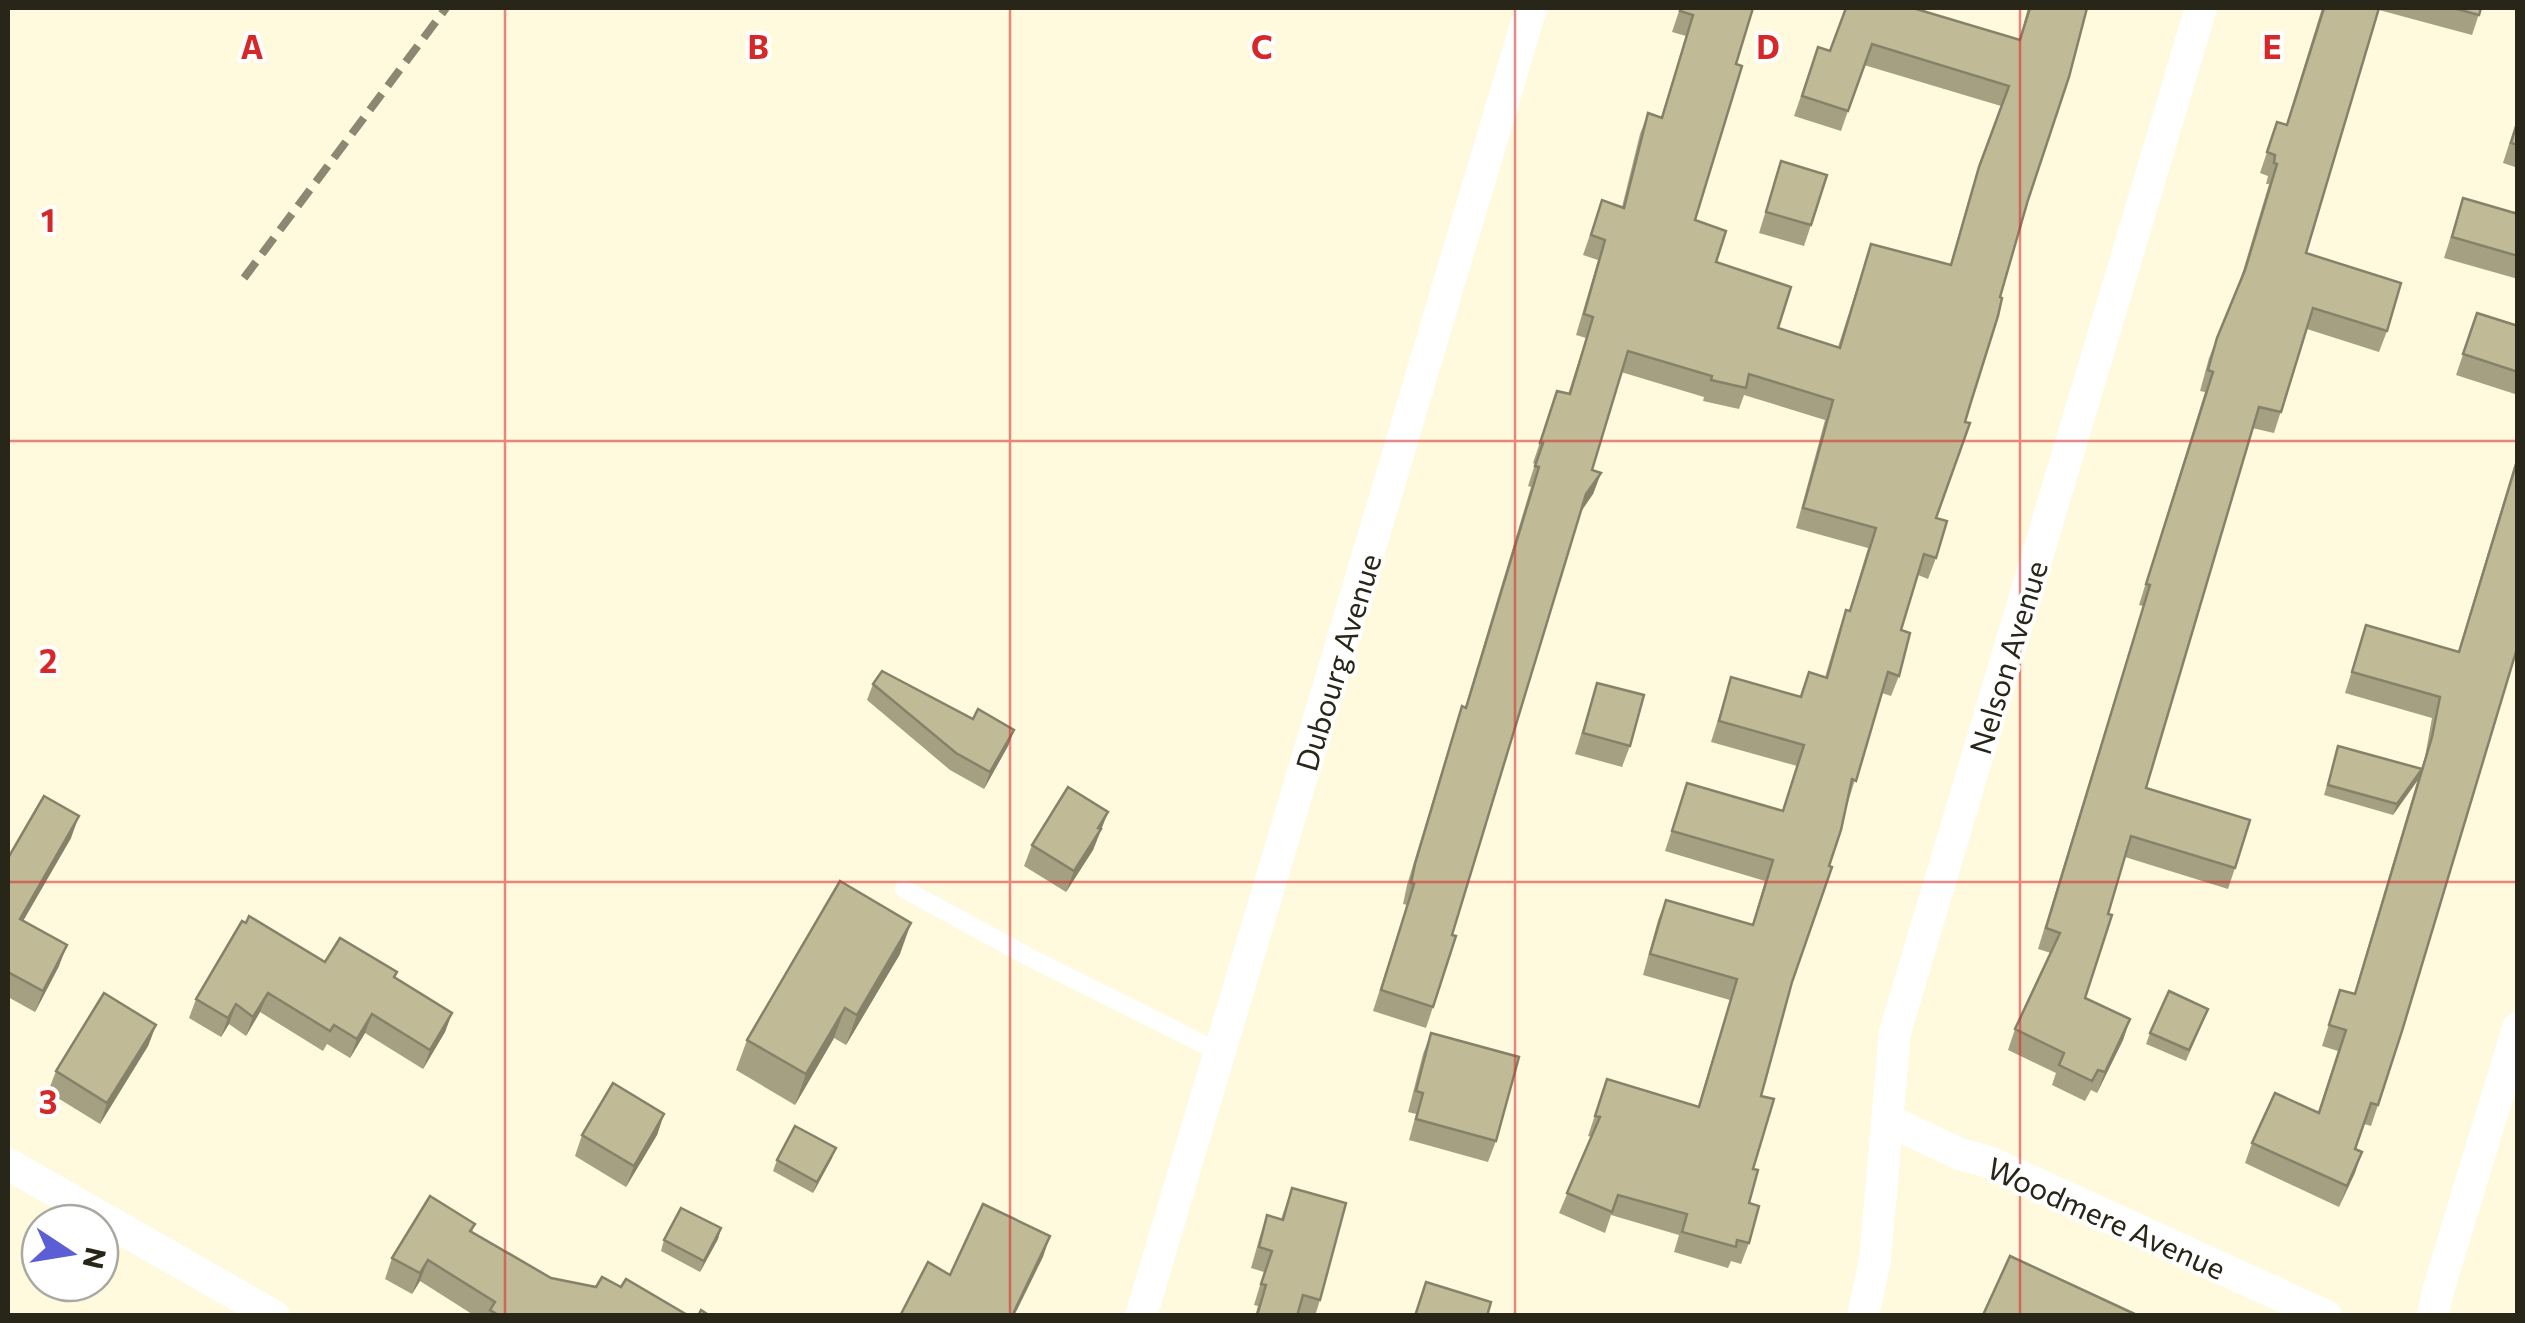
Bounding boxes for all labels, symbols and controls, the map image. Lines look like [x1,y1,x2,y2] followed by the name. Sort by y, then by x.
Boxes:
[241,26,264,66] text: A
[747,26,769,66] text: B
[1251,26,1273,66] text: C
[1756,26,1780,66] text: D
[2262,26,2282,66] text: E
[41,199,55,239] text: 1
[1286,549,1388,775] street label: Dubourg Avenue
[1960,556,2054,758] street label: Nelson Avenue
[39,640,57,680] text: 2
[39,1081,57,1121] text: 3
[1982,1148,2232,1286] street label: Woodmere Avenue
[20,1203,120,1303] north arrow
[77,1245,114,1272] text: N

